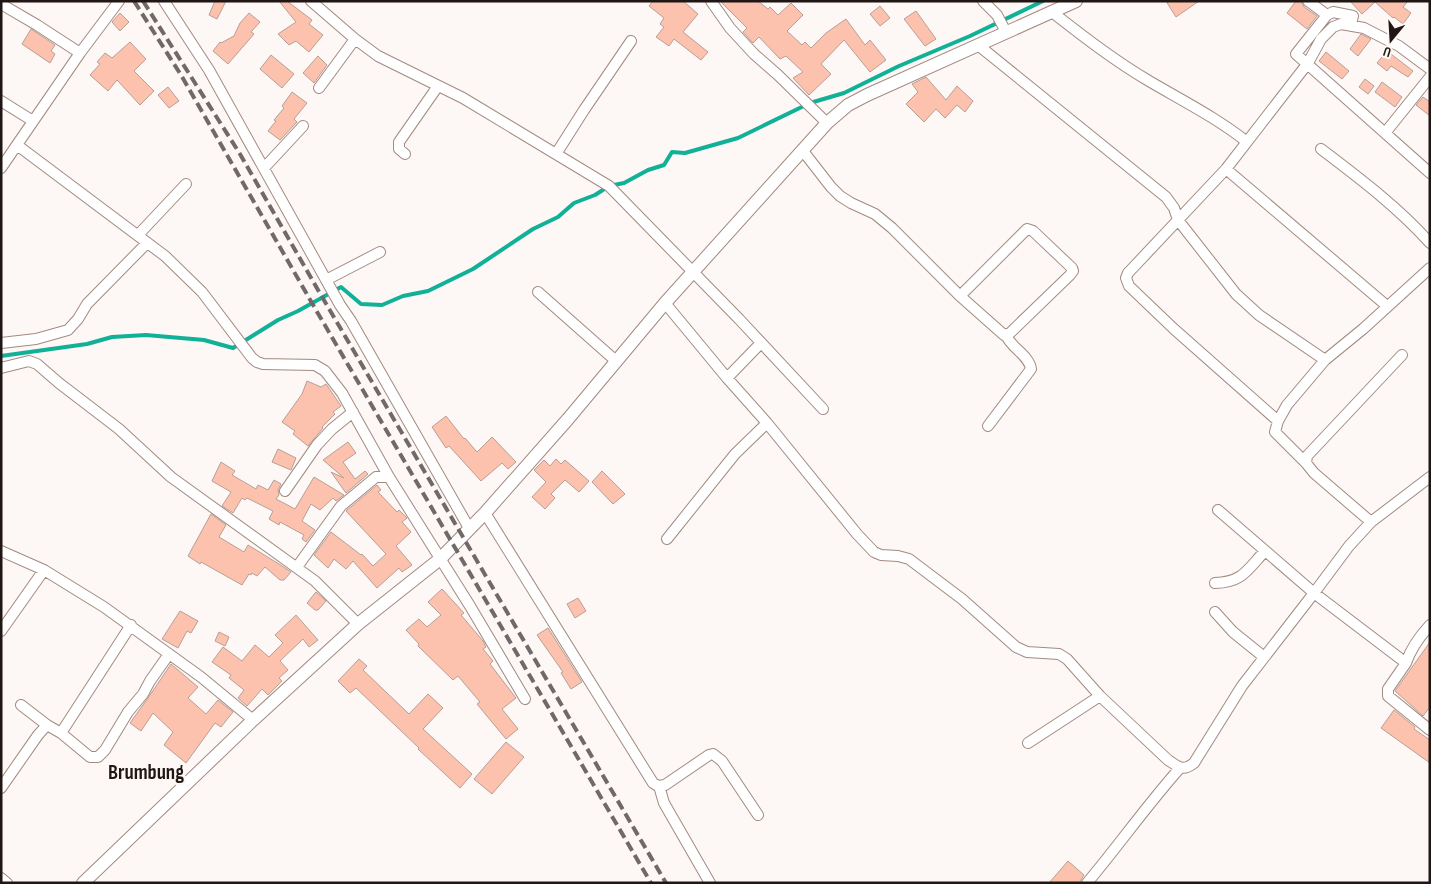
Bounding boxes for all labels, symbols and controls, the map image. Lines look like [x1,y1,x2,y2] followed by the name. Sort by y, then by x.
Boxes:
[1366,15,1416,65] north arrow
[1381,43,1393,61] text: U
[108,760,184,785] district label: Brumbung

